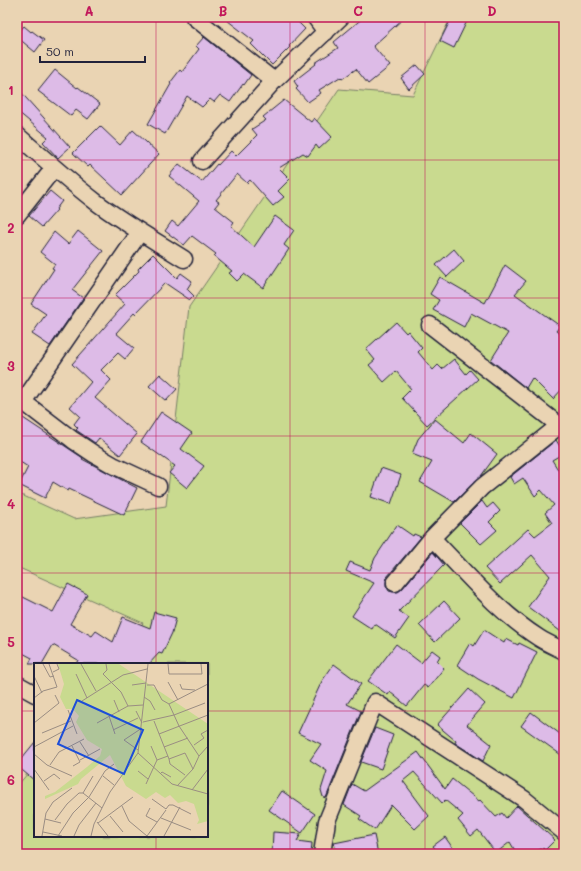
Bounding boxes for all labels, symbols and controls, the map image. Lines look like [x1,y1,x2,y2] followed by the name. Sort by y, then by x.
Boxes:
[84,2,94,19] text: A
[219,2,228,19] text: B
[353,2,363,19] text: C
[487,2,497,19] text: D
[40,38,145,64] scale bar
[46,43,74,59] text: 50 m
[8,81,14,98] text: 1
[7,219,15,236] text: 2
[7,357,15,374] text: 3
[7,495,15,512] text: 4
[7,633,15,650] text: 5
[34,663,208,837] inset map
[7,771,15,788] text: 6

